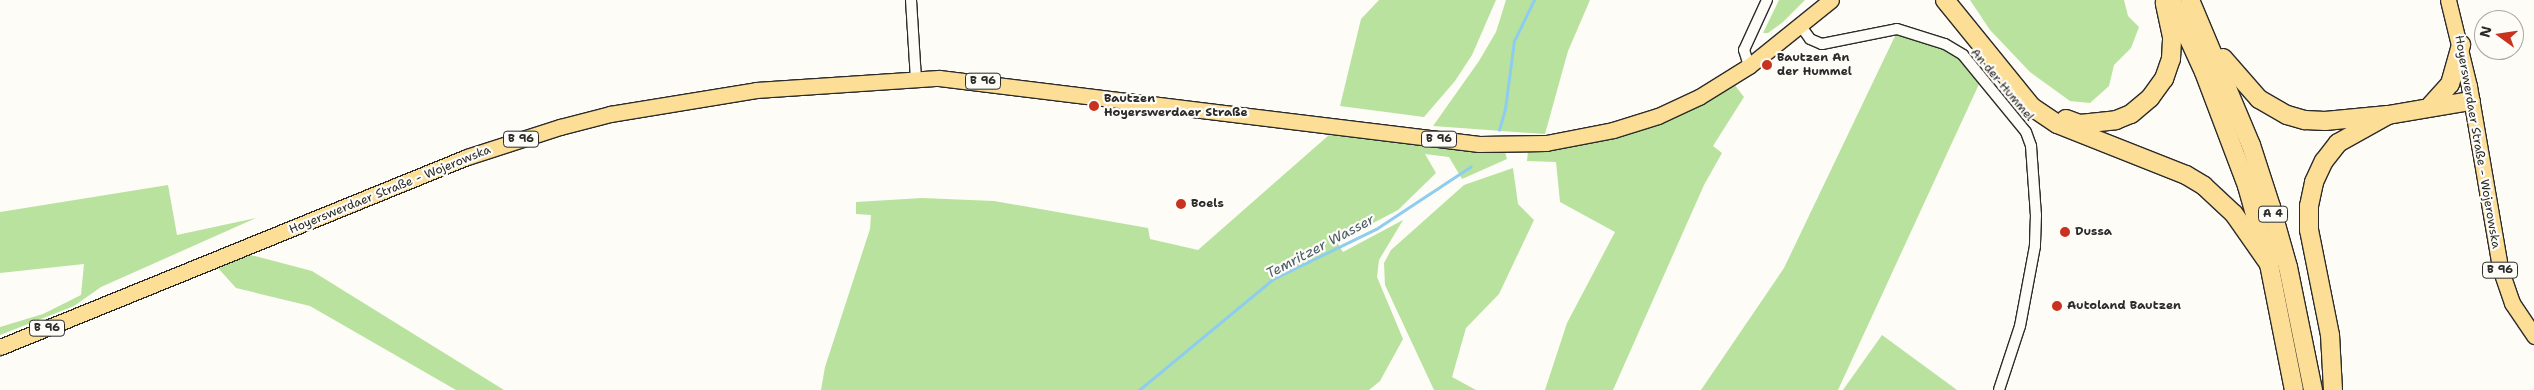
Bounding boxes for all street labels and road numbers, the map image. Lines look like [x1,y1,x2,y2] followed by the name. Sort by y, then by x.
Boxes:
[2451,34,2503,250] street label: Hoyerswerdaer Straße - Wojerowska
[1967,46,2037,124] street label: An der Hummel
[964,72,1002,90] road number: B 96
[502,130,540,148] road number: B 96
[1420,130,1458,148] road number: B 96
[287,143,493,237] street label: Hoyerswerdaer Straße - Wojerowska
[2258,205,2288,222] road number: A 4
[2481,262,2519,278] road number: B 96
[28,319,66,336] road number: B 96

